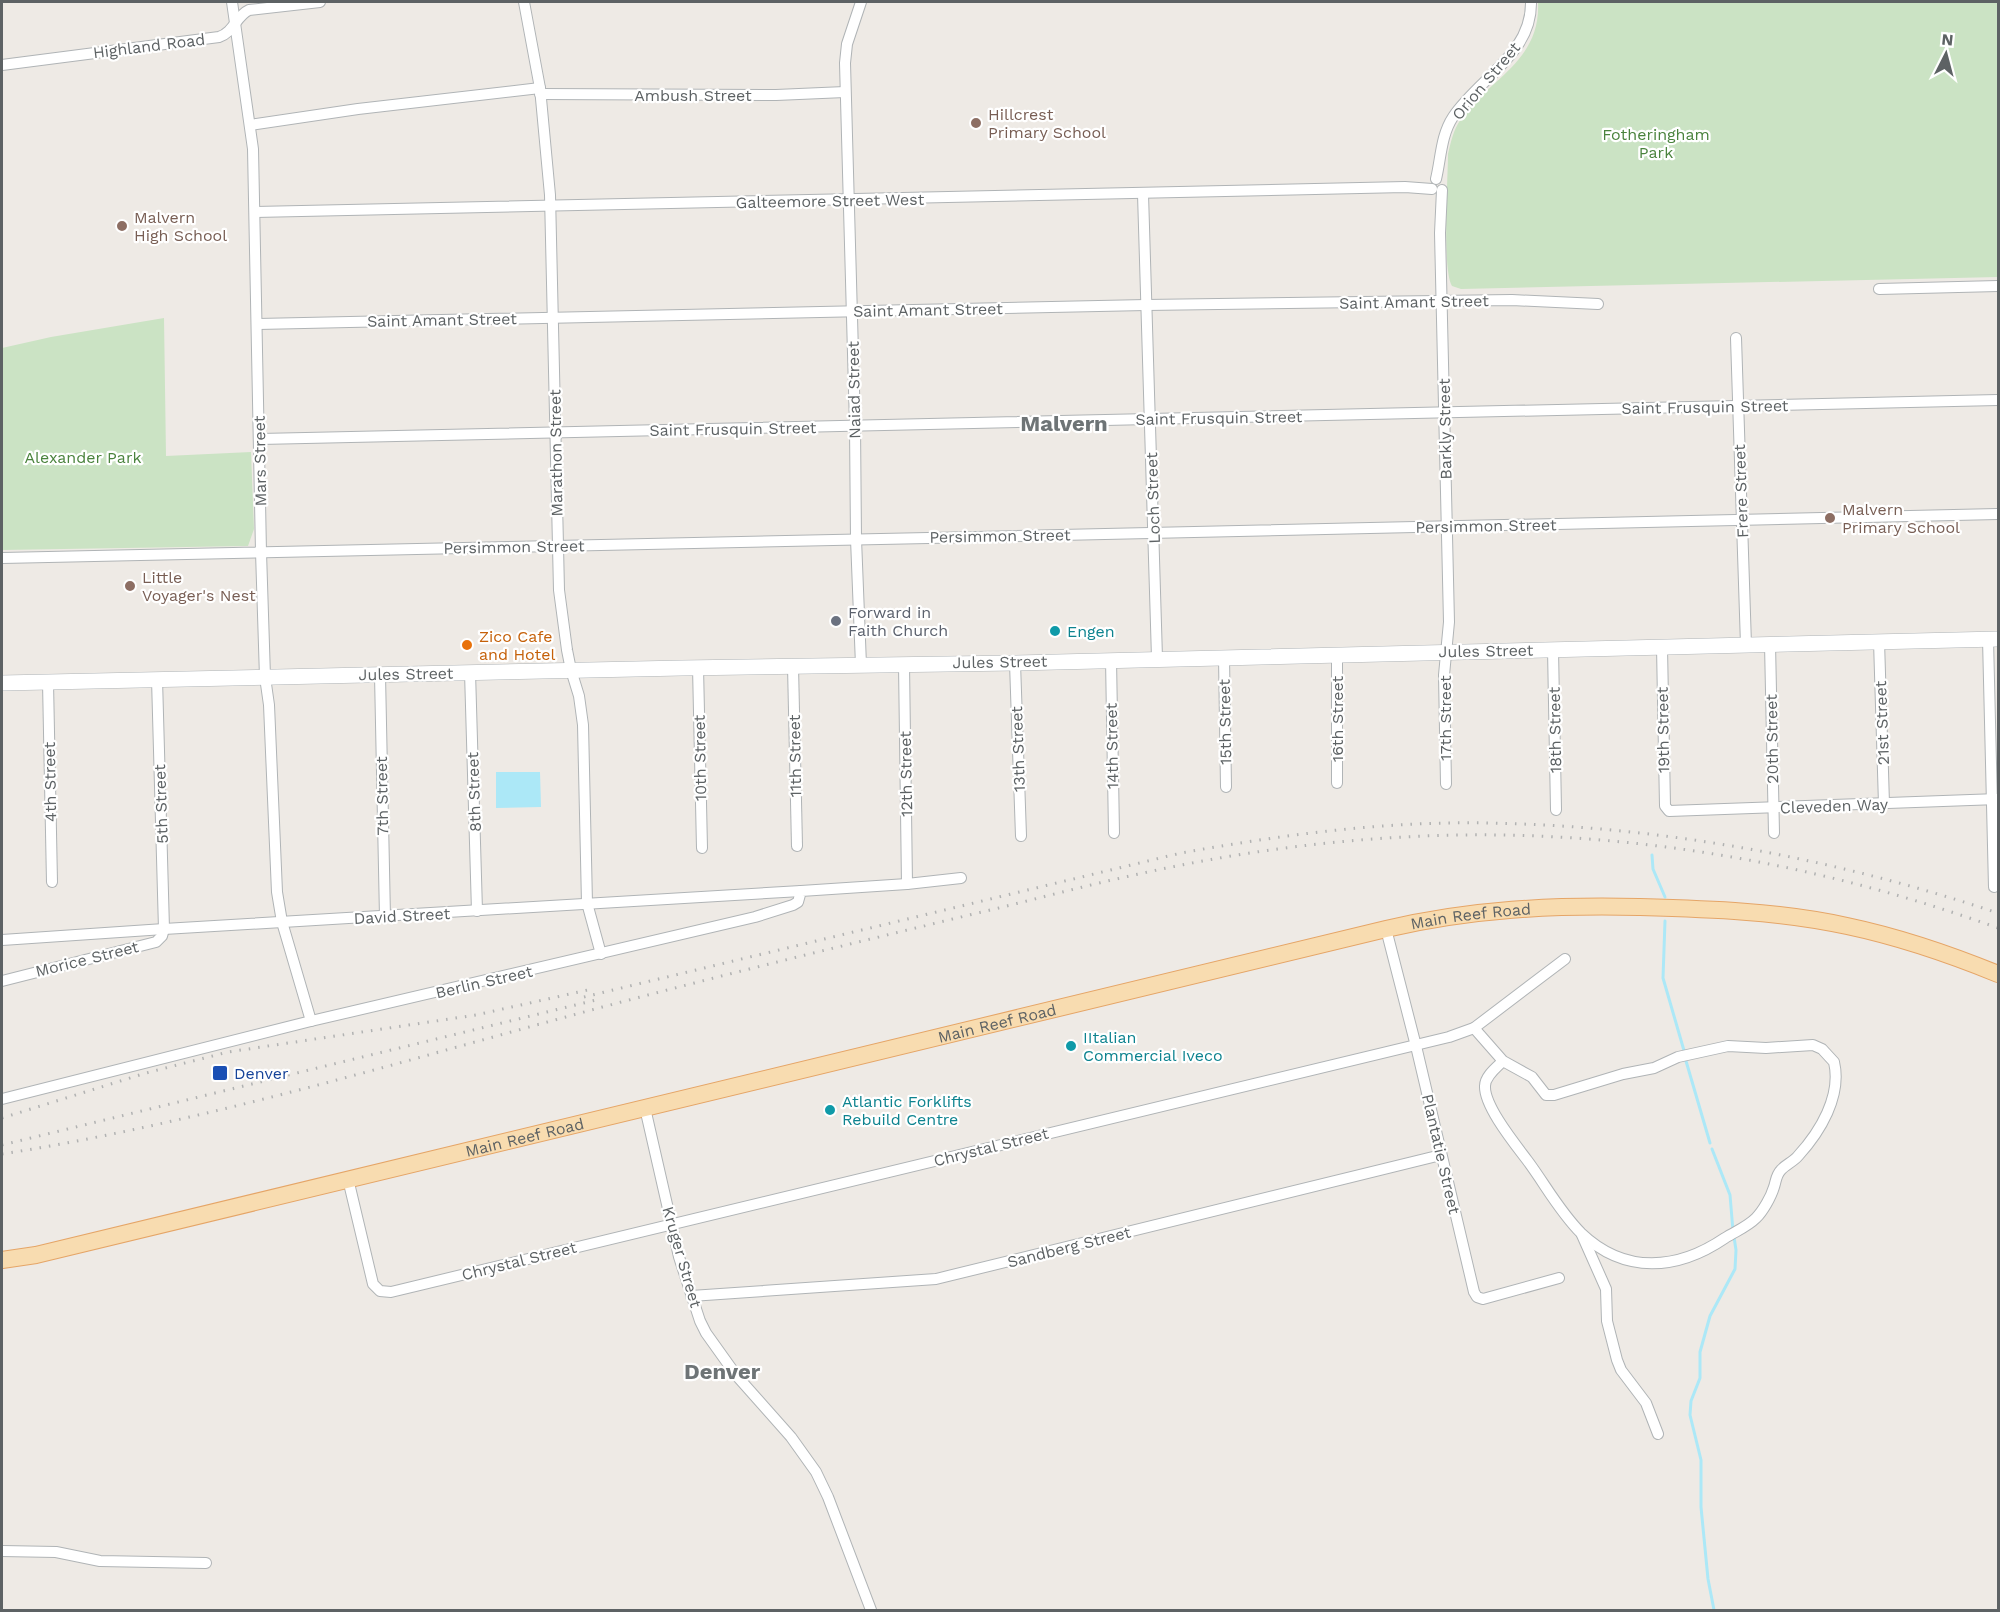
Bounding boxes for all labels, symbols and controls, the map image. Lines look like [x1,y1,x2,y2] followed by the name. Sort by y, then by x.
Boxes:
[1916,24,1976,84] north arrow
[92,30,206,62] street label: Highland Road
[1941,30,1954,50] text: N
[1448,38,1524,124] street label: Orion Street
[634,86,752,105] street label: Ambush Street
[988,105,1106,142] place label: Hillcrest Primary School
[969,116,983,130] marker: Hillcrest Primary School
[1602,125,1710,162] park label: Fotheringham Park
[736,190,925,212] street label: Galteemore Street West
[134,208,227,245] place label: Malvern High School
[115,219,129,233] marker: Malvern High School
[1339,291,1489,313] street label: Saint Amant Street
[853,299,1003,321] street label: Saint Amant Street
[367,309,517,331] street label: Saint Amant Street
[844,341,864,439] street label: Naiad Street
[1435,378,1455,480] street label: Barkly Street
[545,389,567,517] street label: Marathon Street
[1621,396,1789,418] street label: Saint Frusquin Street
[1135,407,1303,429] street label: Saint Frusquin Street
[1020,411,1108,436] district label: Malvern
[250,415,270,507] street label: Mars Street
[649,418,817,440] street label: Saint Frusquin Street
[1730,444,1752,538] street label: Frere Street
[25,448,142,467] park label: Alexander Park
[1142,452,1164,544] street label: Loch Street
[1842,500,1960,537] place label: Malvern Primary School
[1823,511,1837,525] marker: Malvern Primary School
[1415,515,1557,537] street label: Persimmon Street
[929,525,1071,547] street label: Persimmon Street
[443,536,585,558] street label: Persimmon Street
[142,568,256,605] place label: Little Voyager's Nest
[123,579,137,593] marker: Little Voyager's Nest
[848,603,948,640] place label: Forward in Faith Church
[829,614,843,628] marker: Forward in Faith Church
[1067,622,1115,641] place label: Engen
[1048,624,1062,638] marker: Engen
[479,627,555,664] place label: Zico Cafe and Hotel
[460,638,474,652] marker: Zico Cafe and Hotel
[1438,641,1534,661] street label: Jules Street
[952,652,1048,672] street label: Jules Street
[358,664,454,684] street label: Jules Street
[1436,675,1455,761] street label: 17th Street
[1328,676,1347,762] street label: 16th Street
[1215,679,1235,765] street label: 15th Street
[1871,680,1893,765] street label: 21st Street
[1545,686,1565,773] street label: 18th Street
[1653,686,1673,773] street label: 19th Street
[1762,694,1782,784] street label: 20th Street
[1102,702,1122,789] street label: 14th Street
[1007,706,1029,792] street label: 13th Street
[690,714,710,801] street label: 10th Street
[785,714,805,798] street label: 11th Street
[896,731,916,817] street label: 12th Street
[40,742,60,822] street label: 4th Street
[463,751,485,832] street label: 8th Street
[372,756,392,836] street label: 7th Street
[150,764,172,844] street label: 5th Street
[1780,795,1889,817] street label: Cleveden Way
[1409,899,1531,933] street label: Main Reef Road
[353,904,451,928] street label: David Street
[33,937,141,981] street label: Morice Street
[434,962,535,1002] street label: Berlin Street
[936,999,1058,1046] street label: Main Reef Road
[1083,1028,1223,1065] place label: IItalian Commercial Iveco
[1064,1039,1078,1053] marker: IItalian Commercial Iveco
[211,1064,229,1082] marker: Denver
[234,1064,289,1083] place label: Denver
[842,1092,972,1129] place label: Atlantic Forklifts Rebuild Centre
[1418,1092,1464,1216] street label: Plantatie Street
[823,1103,837,1117] marker: Atlantic Forklifts Rebuild Centre
[463,1114,586,1160] street label: Main Reef Road
[932,1123,1051,1170] street label: Chrystal Street
[658,1204,706,1310] street label: Kruger Street
[1005,1222,1133,1272] street label: Sandberg Street
[460,1237,579,1284] street label: Chrystal Street
[684,1359,761,1384] district label: Denver

